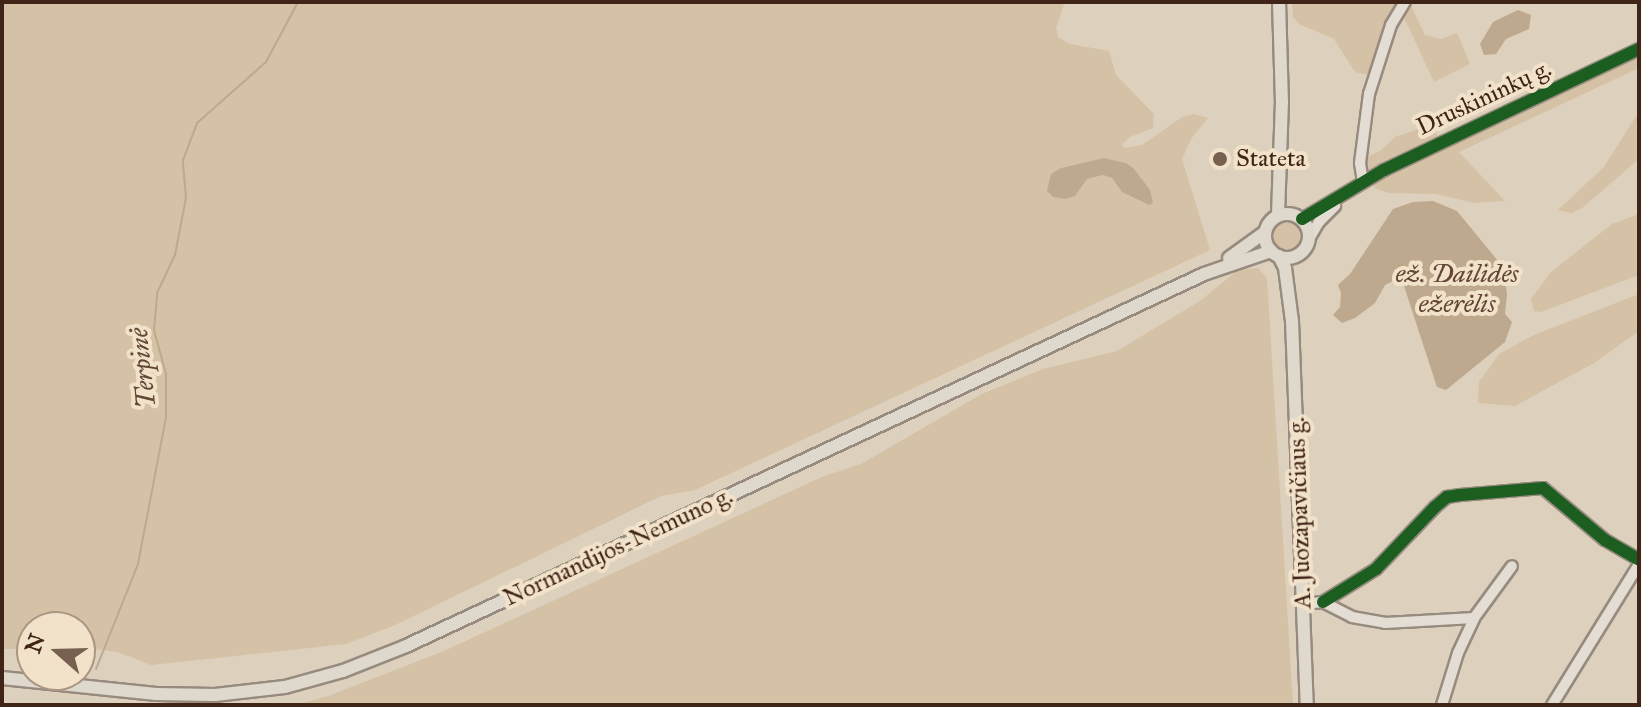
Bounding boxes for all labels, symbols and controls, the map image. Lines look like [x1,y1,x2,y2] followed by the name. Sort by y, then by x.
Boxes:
[1412,54,1556,142] street label: Druskininkų g.
[1236,145,1306,173] place label: Stateta
[1211,150,1229,168] marker: Stateta
[1395,258,1519,320] water label: ež. Dailidės ežerėlis
[123,326,163,410] water label: Terpinė
[1282,417,1318,609] street label: A. Juozapavičiaus g.
[499,481,737,613] street label: Normandijos-Nemuno g.
[16,611,96,691] north arrow
[19,630,51,657] text: N

